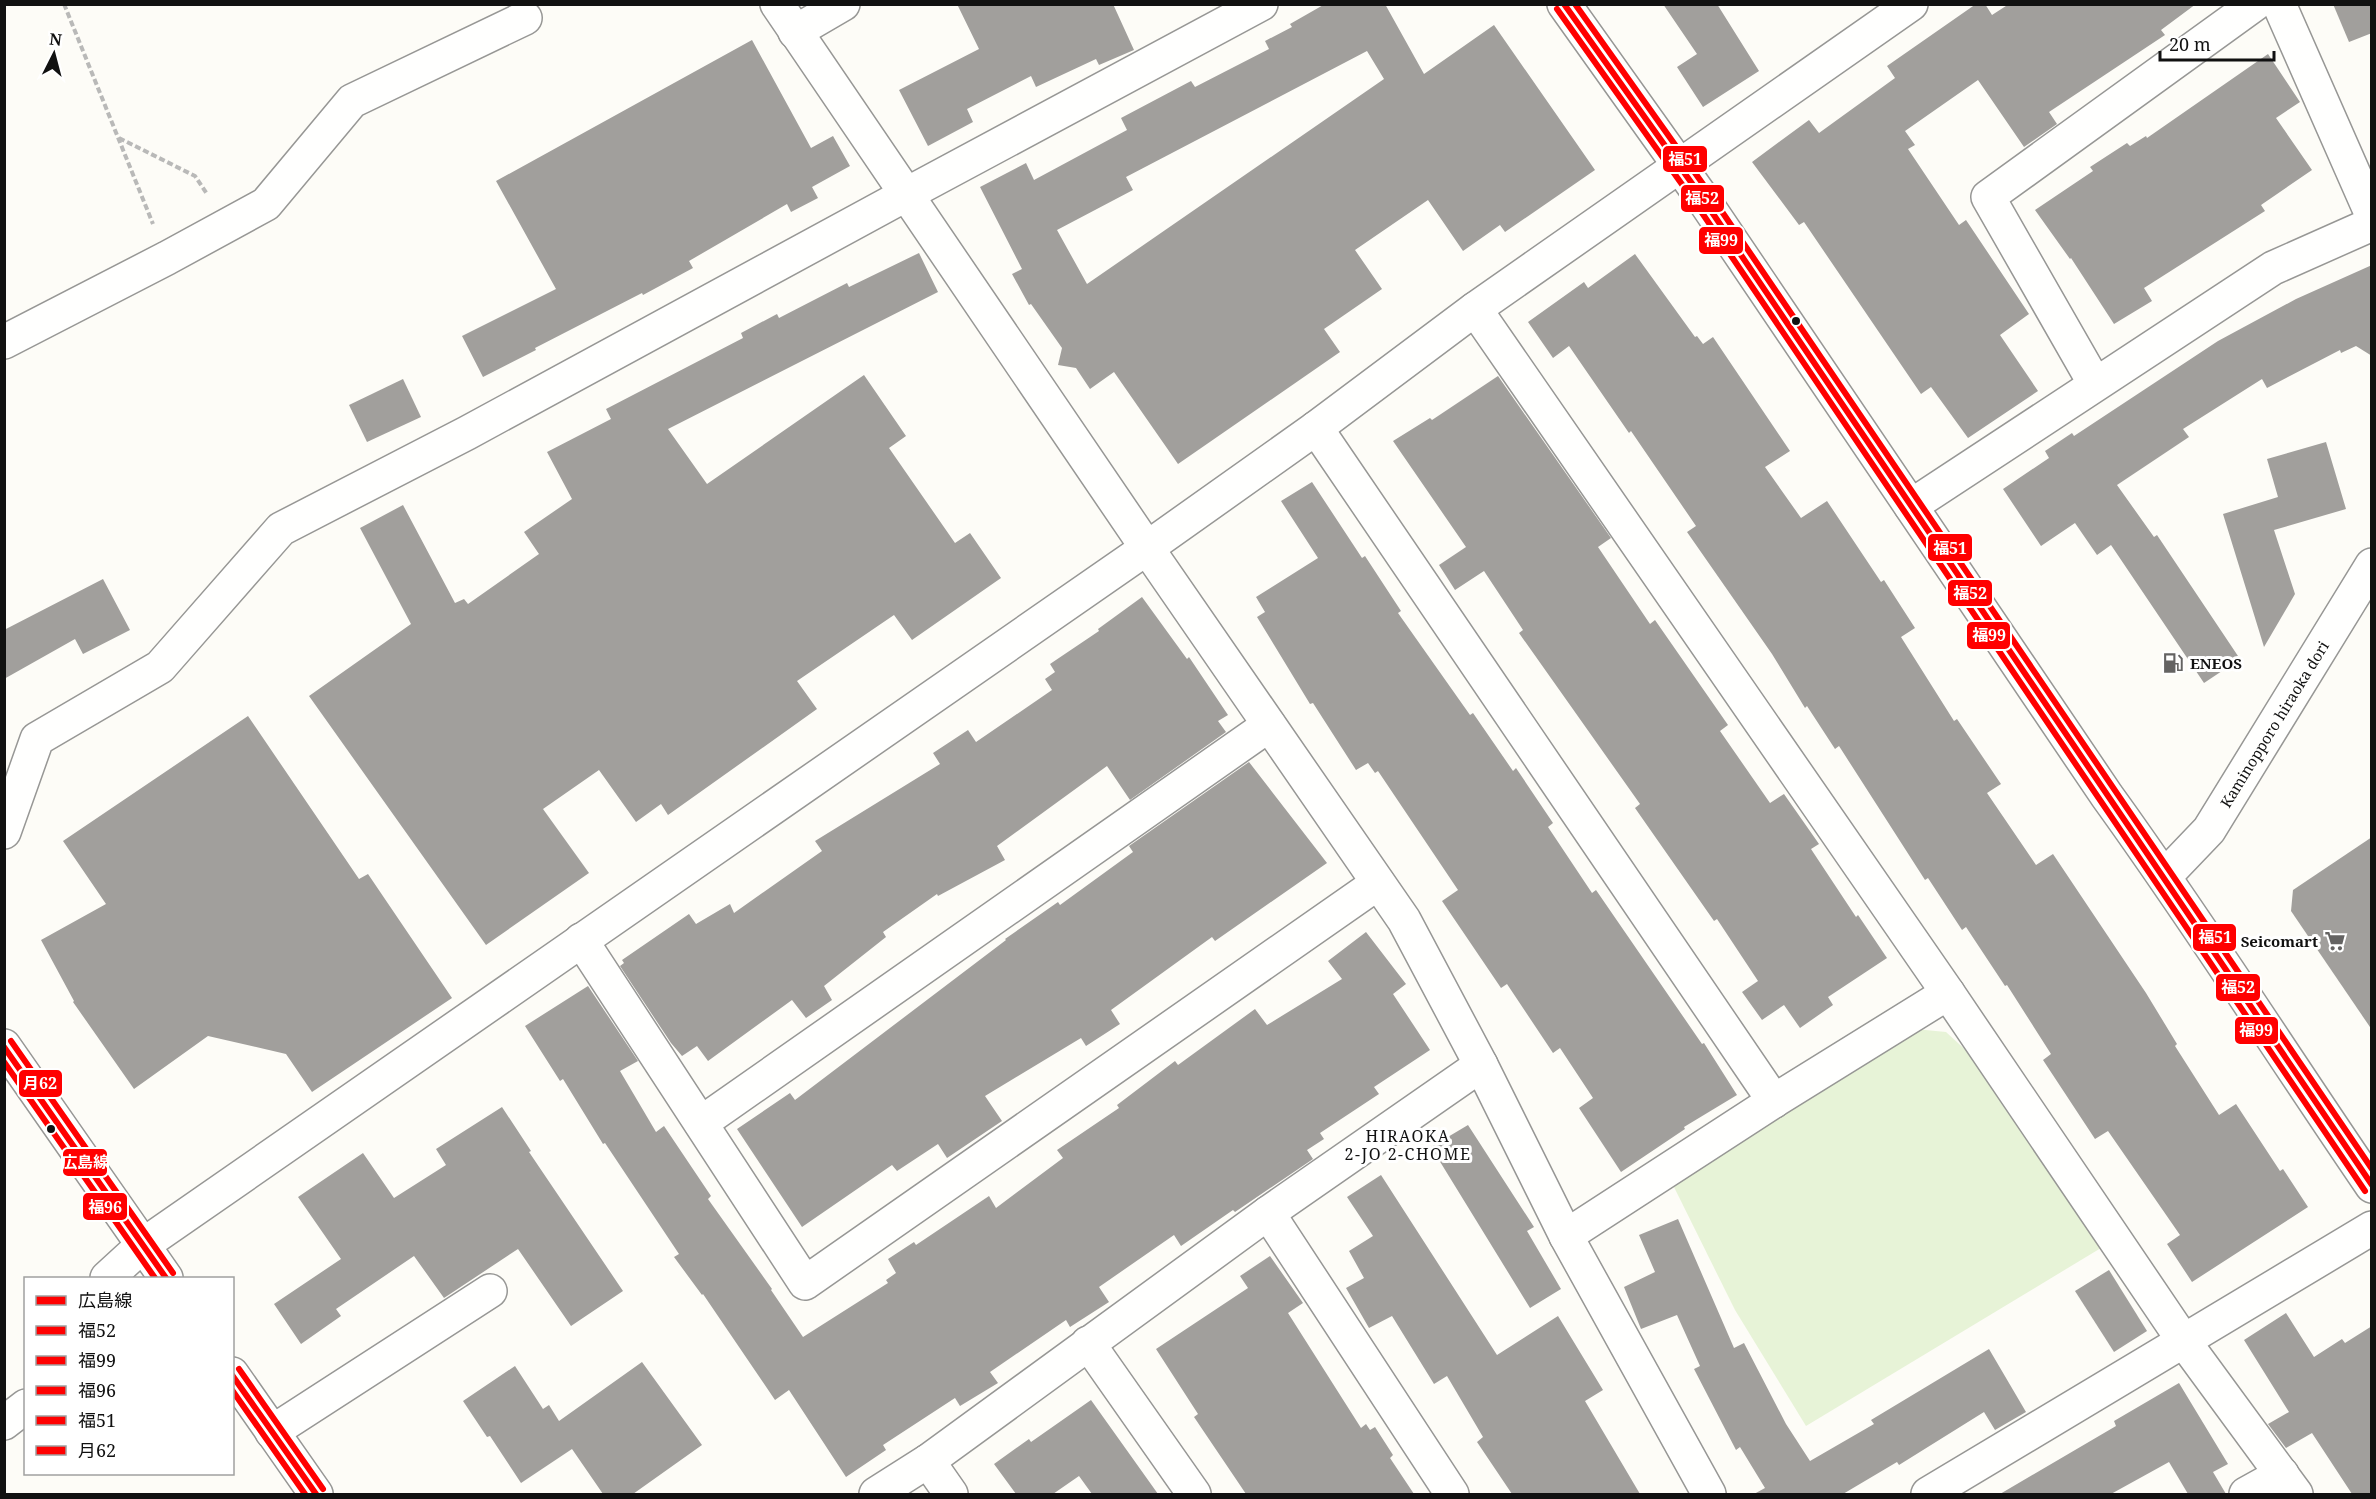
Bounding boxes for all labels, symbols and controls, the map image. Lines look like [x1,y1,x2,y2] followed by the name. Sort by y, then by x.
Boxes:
[24,24,84,84] north arrow
[2160,24,2274,62] scale bar
[48,27,63,51] text: N
[2169,32,2211,56] text: 20 m
[1662,145,1708,173] line badge: 福51
[1668,148,1702,170] text: 福51
[1680,184,1725,213] line badge: 福52
[1685,187,1719,209] text: 福52
[1698,226,1744,255] line badge: 福99
[1704,229,1738,251] text: 福99
[1790,315,1802,327] unlabelled marker
[1927,533,1973,562] line badge: 福51
[1933,537,1967,559] text: 福51
[1947,579,1993,607] line badge: 福52
[1953,582,1987,604] text: 福52
[1966,621,2011,650] line badge: 福99
[1972,624,2006,646] text: 福99
[2215,637,2333,811] street label: Kaminopporo hiraoka dori
[2161,651,2185,675] fuel station icon: ENEOS
[2190,653,2242,673] place label: ENEOS
[2192,923,2237,952] line badge: 福51
[2198,926,2232,948] text: 福51
[2323,929,2347,953] supermarket icon: Seicomart
[2241,931,2318,951] place label: Seicomart
[2215,973,2261,1002] line badge: 福52
[2221,976,2255,998] text: 福52
[2234,1016,2279,1045] line badge: 福99
[2239,1019,2273,1041] text: 福99
[18,1069,63,1098] line badge: 月62
[23,1072,57,1094] text: 月62
[45,1123,57,1135] unlabelled marker
[1345,1125,1471,1165] district label: HIRAOKA 2-JO 2-CHOME
[62,1148,108,1177] line badge: 広島線
[61,1151,109,1173] text: 広島線
[82,1192,128,1221] line badge: 福96
[88,1196,122,1218] text: 福96
[24,1277,234,1475] legend
[78,1288,132,1312] text: 広島線
[78,1318,116,1342] text: 福52
[78,1348,116,1372] text: 福99
[78,1378,116,1402] text: 福96
[78,1408,116,1432] text: 福51
[78,1438,116,1462] text: 月62

